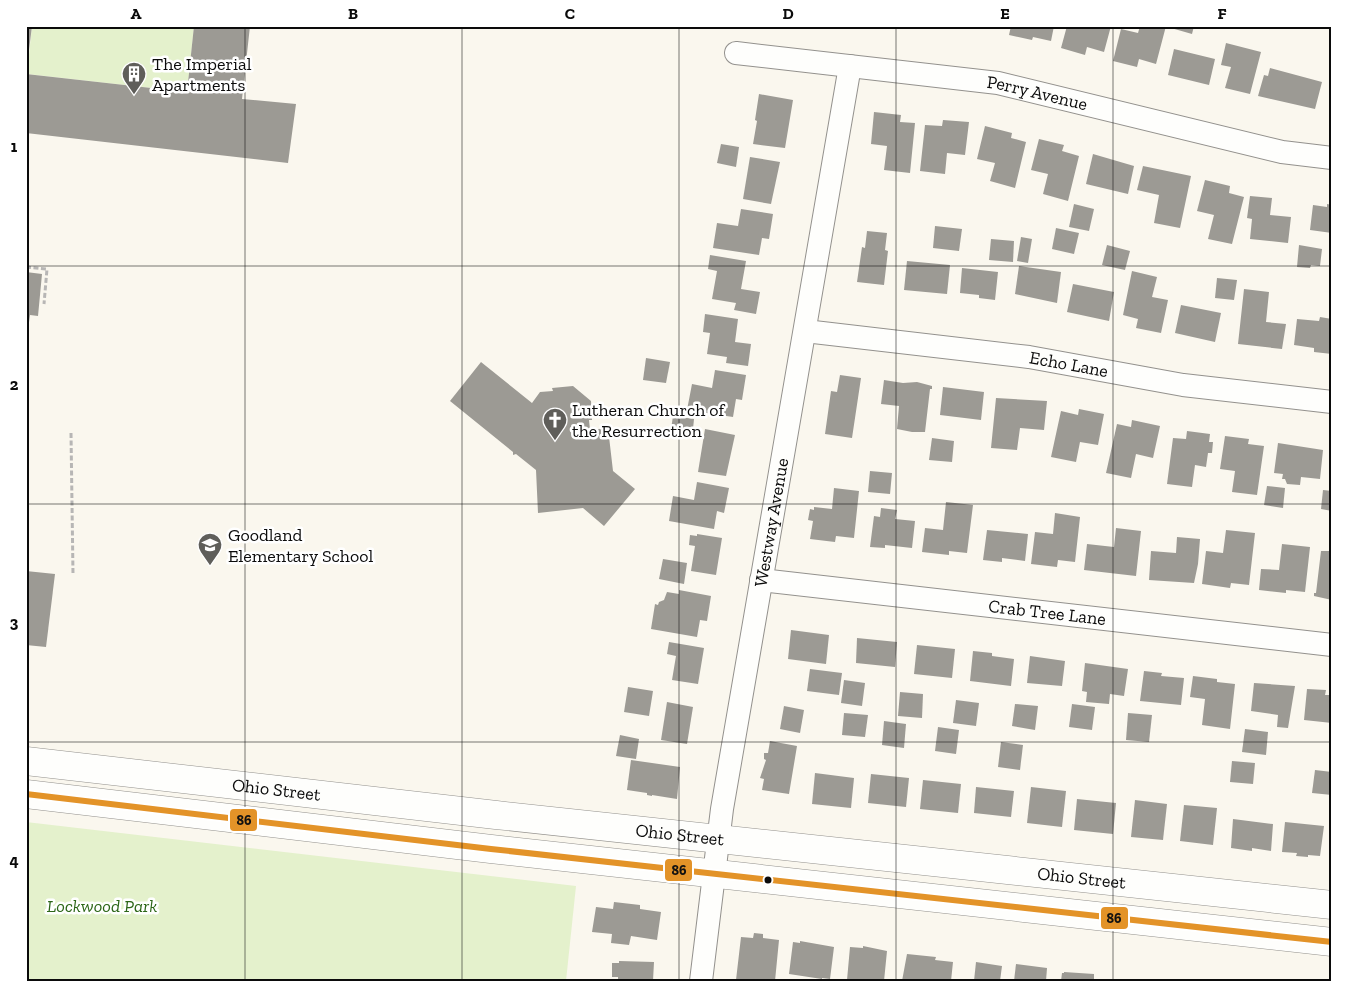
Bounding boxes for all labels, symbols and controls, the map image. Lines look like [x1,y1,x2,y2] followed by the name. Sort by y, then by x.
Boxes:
[131,4,142,23] text: A
[348,4,358,23] text: B
[565,4,575,23] text: C
[782,4,794,23] text: D
[1000,4,1010,23] text: E
[1217,4,1227,23] text: F
[152,53,252,96] place label: The Imperial Apartments
[121,61,147,95] building icon: The Imperial Apartments
[986,71,1090,115] street label: Perry Avenue
[11,137,18,156] text: 1
[1028,346,1110,382] street label: Echo Lane
[10,375,19,394] text: 2
[572,399,726,442] place label: Lutheran Church of the Resurrection
[542,407,568,441] church icon: Lutheran Church of the Resurrection
[749,456,793,589] street label: Westway Avenue
[228,524,373,567] place label: Goodland Elementary School
[197,532,223,566] school or university icon: Goodland Elementary School
[987,595,1107,630] street label: Crab Tree Lane
[10,613,19,632] text: 3
[231,774,322,806] street label: Ohio Street
[229,808,258,832] line badge: 86
[236,812,252,829] text: 86
[634,819,726,851] street label: Ohio Street
[9,851,19,870] text: 4
[664,858,693,882] line badge: 86
[671,862,687,879] text: 86
[1036,862,1127,894] street label: Ohio Street
[763,875,773,885] unlabelled marker
[47,895,157,917] park label: Lockwood Park
[1100,906,1129,930] line badge: 86
[1106,910,1122,927] text: 86

